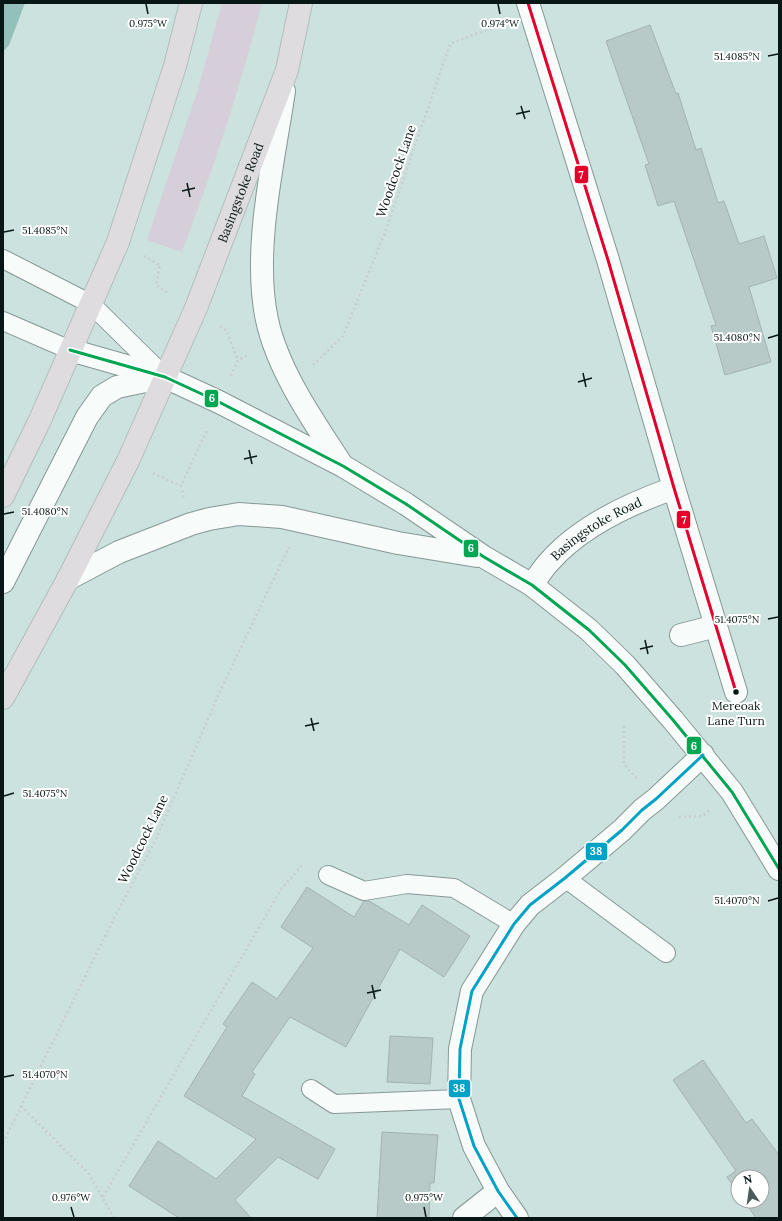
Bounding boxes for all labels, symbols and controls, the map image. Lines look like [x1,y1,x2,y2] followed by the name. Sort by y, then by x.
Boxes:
[129,17,168,30] text: 0.975°W
[481,17,520,30] text: 0.974°W
[714,50,760,63] text: 51.4085°N
[372,123,420,219] street label: Woodcock Lane
[213,140,267,245] street label: Basingstoke Road
[574,165,589,184] line badge: 7
[578,168,584,182] text: 7
[22,224,68,237] text: 51.4085°N
[714,331,761,344] text: 51.4080°N
[204,389,219,408] line badge: 6
[209,391,215,405] text: 6
[547,493,645,564] street label: Basingstoke Road
[22,505,69,518] text: 51.4080°N
[676,510,691,529] line badge: 7
[681,513,687,527] text: 7
[463,539,479,558] line badge: 6
[468,541,474,555] text: 6
[715,613,760,626] text: 51.4075°N
[731,687,741,697] marker: Mereoak Lane Turn
[707,698,765,728] place label: Mereoak Lane Turn
[686,736,702,755] line badge: 6
[691,739,697,753] text: 6
[23,787,68,800] text: 51.4075°N
[114,792,172,886] street label: Woodcock Lane
[585,842,608,861] line badge: 38
[590,844,602,858] text: 38
[714,894,760,907] text: 51.4070°N
[22,1068,68,1081] text: 51.4070°N
[448,1079,471,1098] line badge: 38
[453,1081,465,1095] text: 38
[730,1169,770,1209] north arrow
[742,1171,754,1187] text: N
[52,1191,91,1204] text: 0.976°W
[405,1191,444,1204] text: 0.975°W

